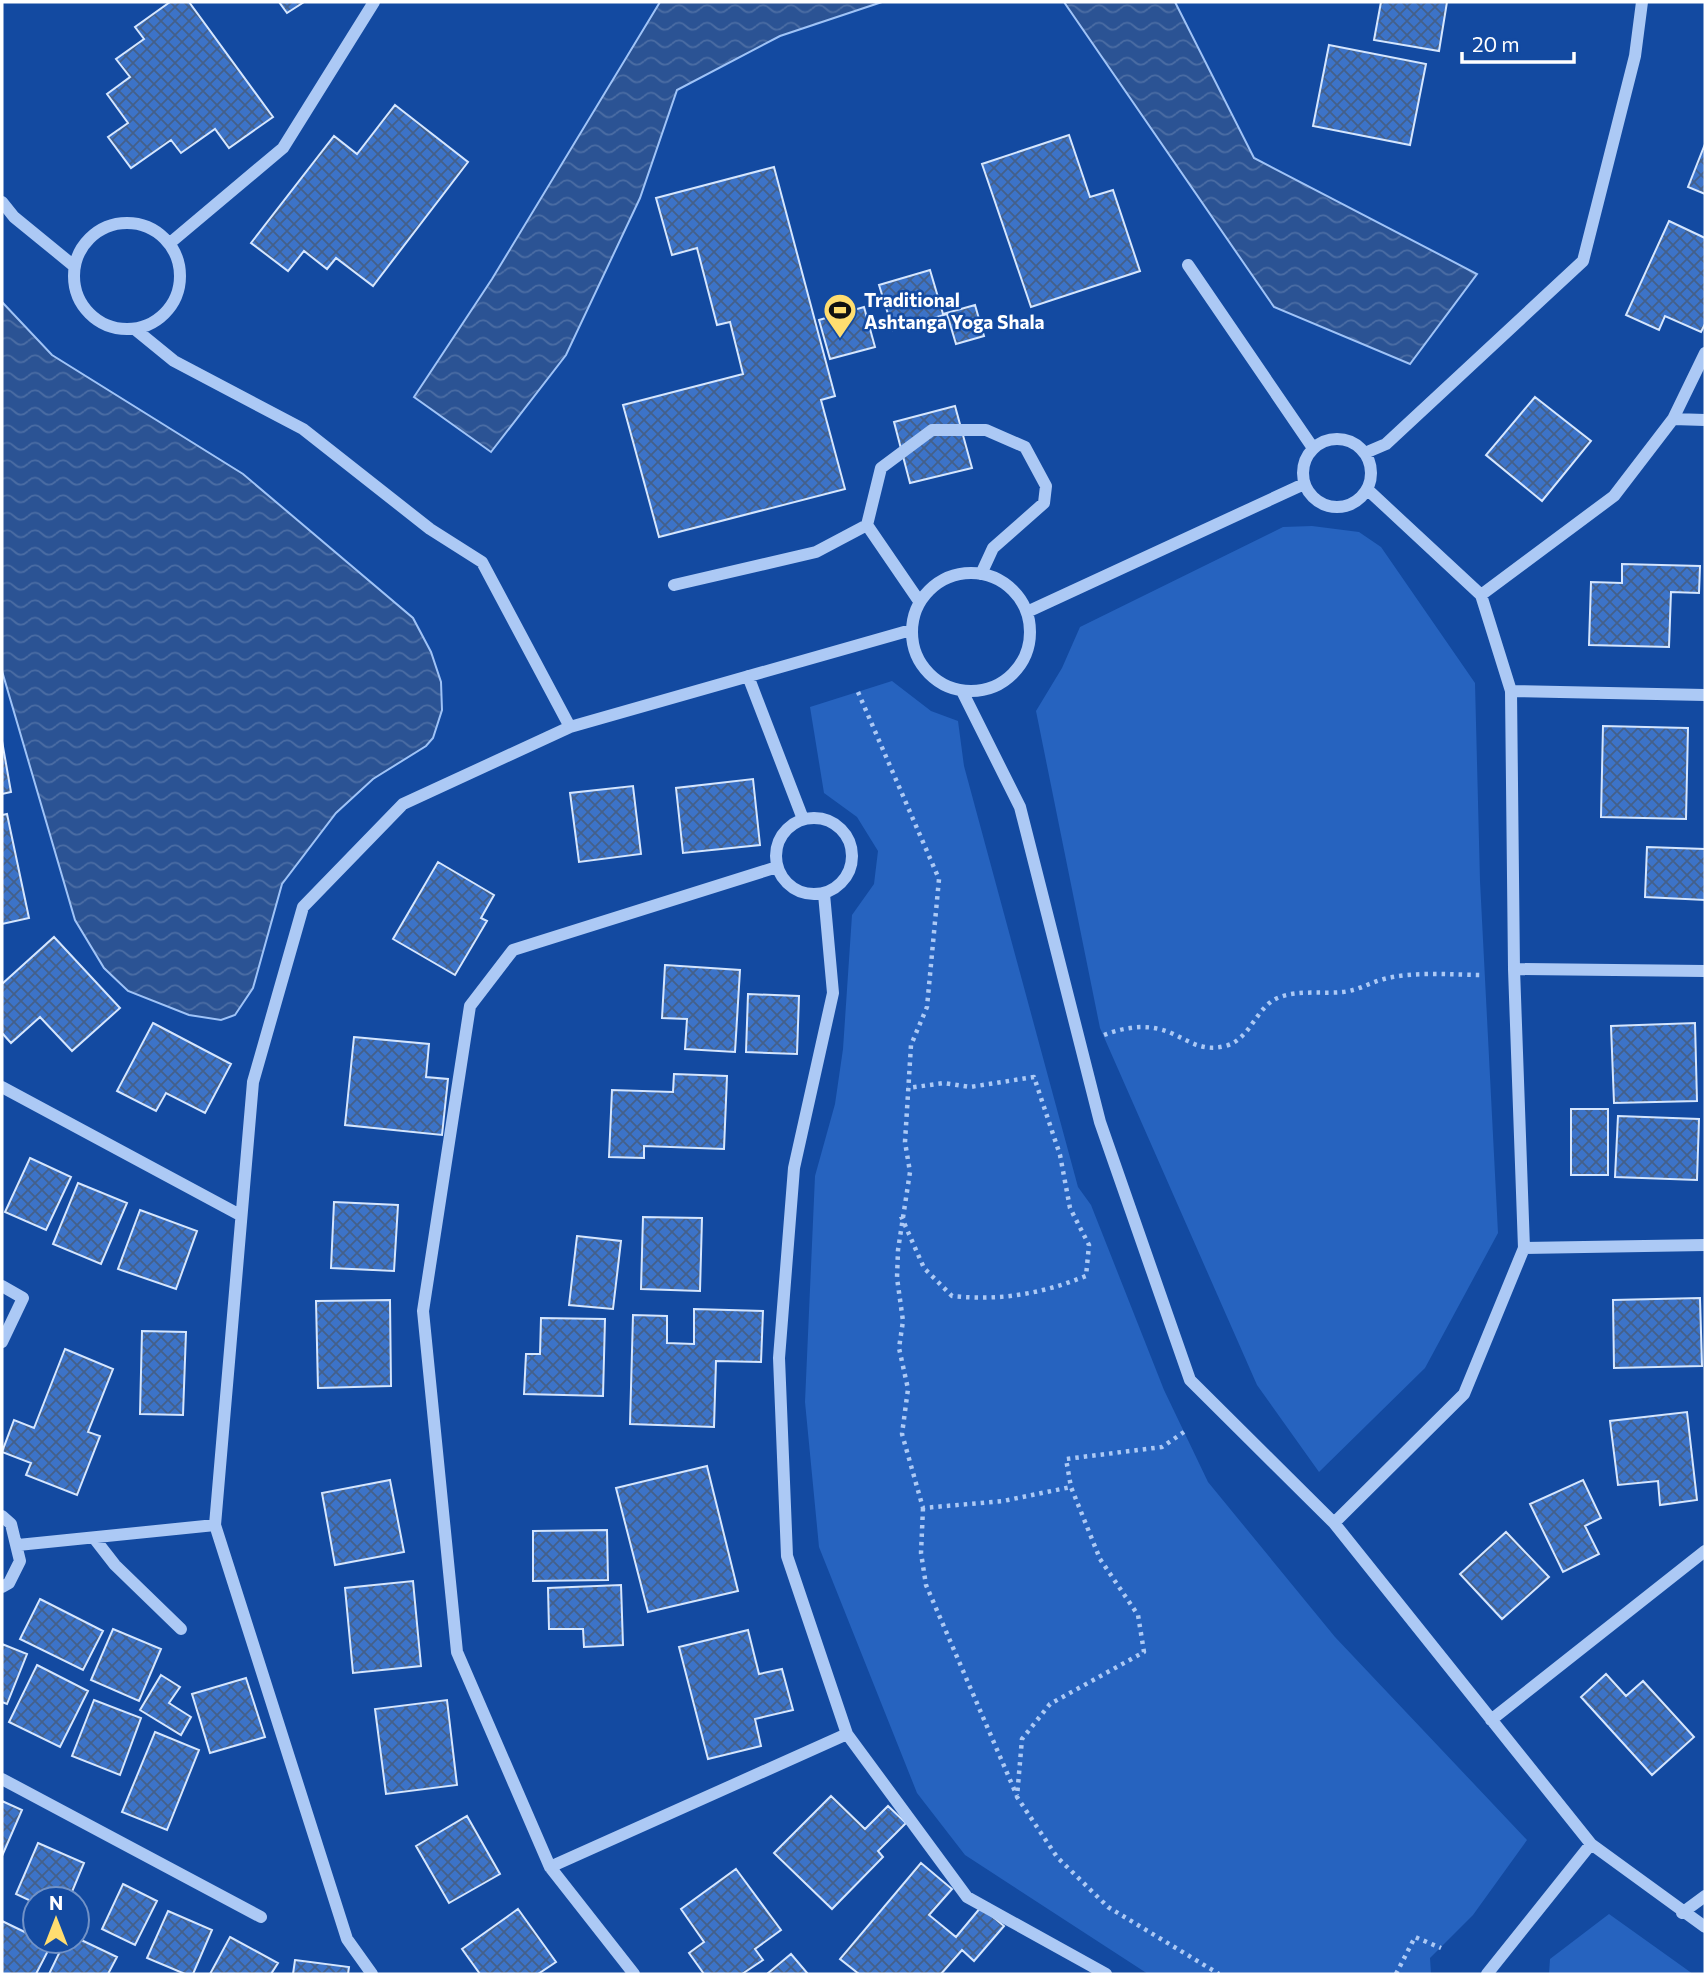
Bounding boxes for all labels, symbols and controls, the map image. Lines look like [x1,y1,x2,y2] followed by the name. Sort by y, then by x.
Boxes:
[1462,21,1574,65] scale bar
[1472,31,1520,56] text: 20 m
[864,288,1045,333] place label: Traditional Ashtanga Yoga Shala
[821,291,859,340] sports icon: Traditional Ashtanga Yoga Shala
[21,1885,91,1955] north arrow
[49,1891,63,1914] text: N

